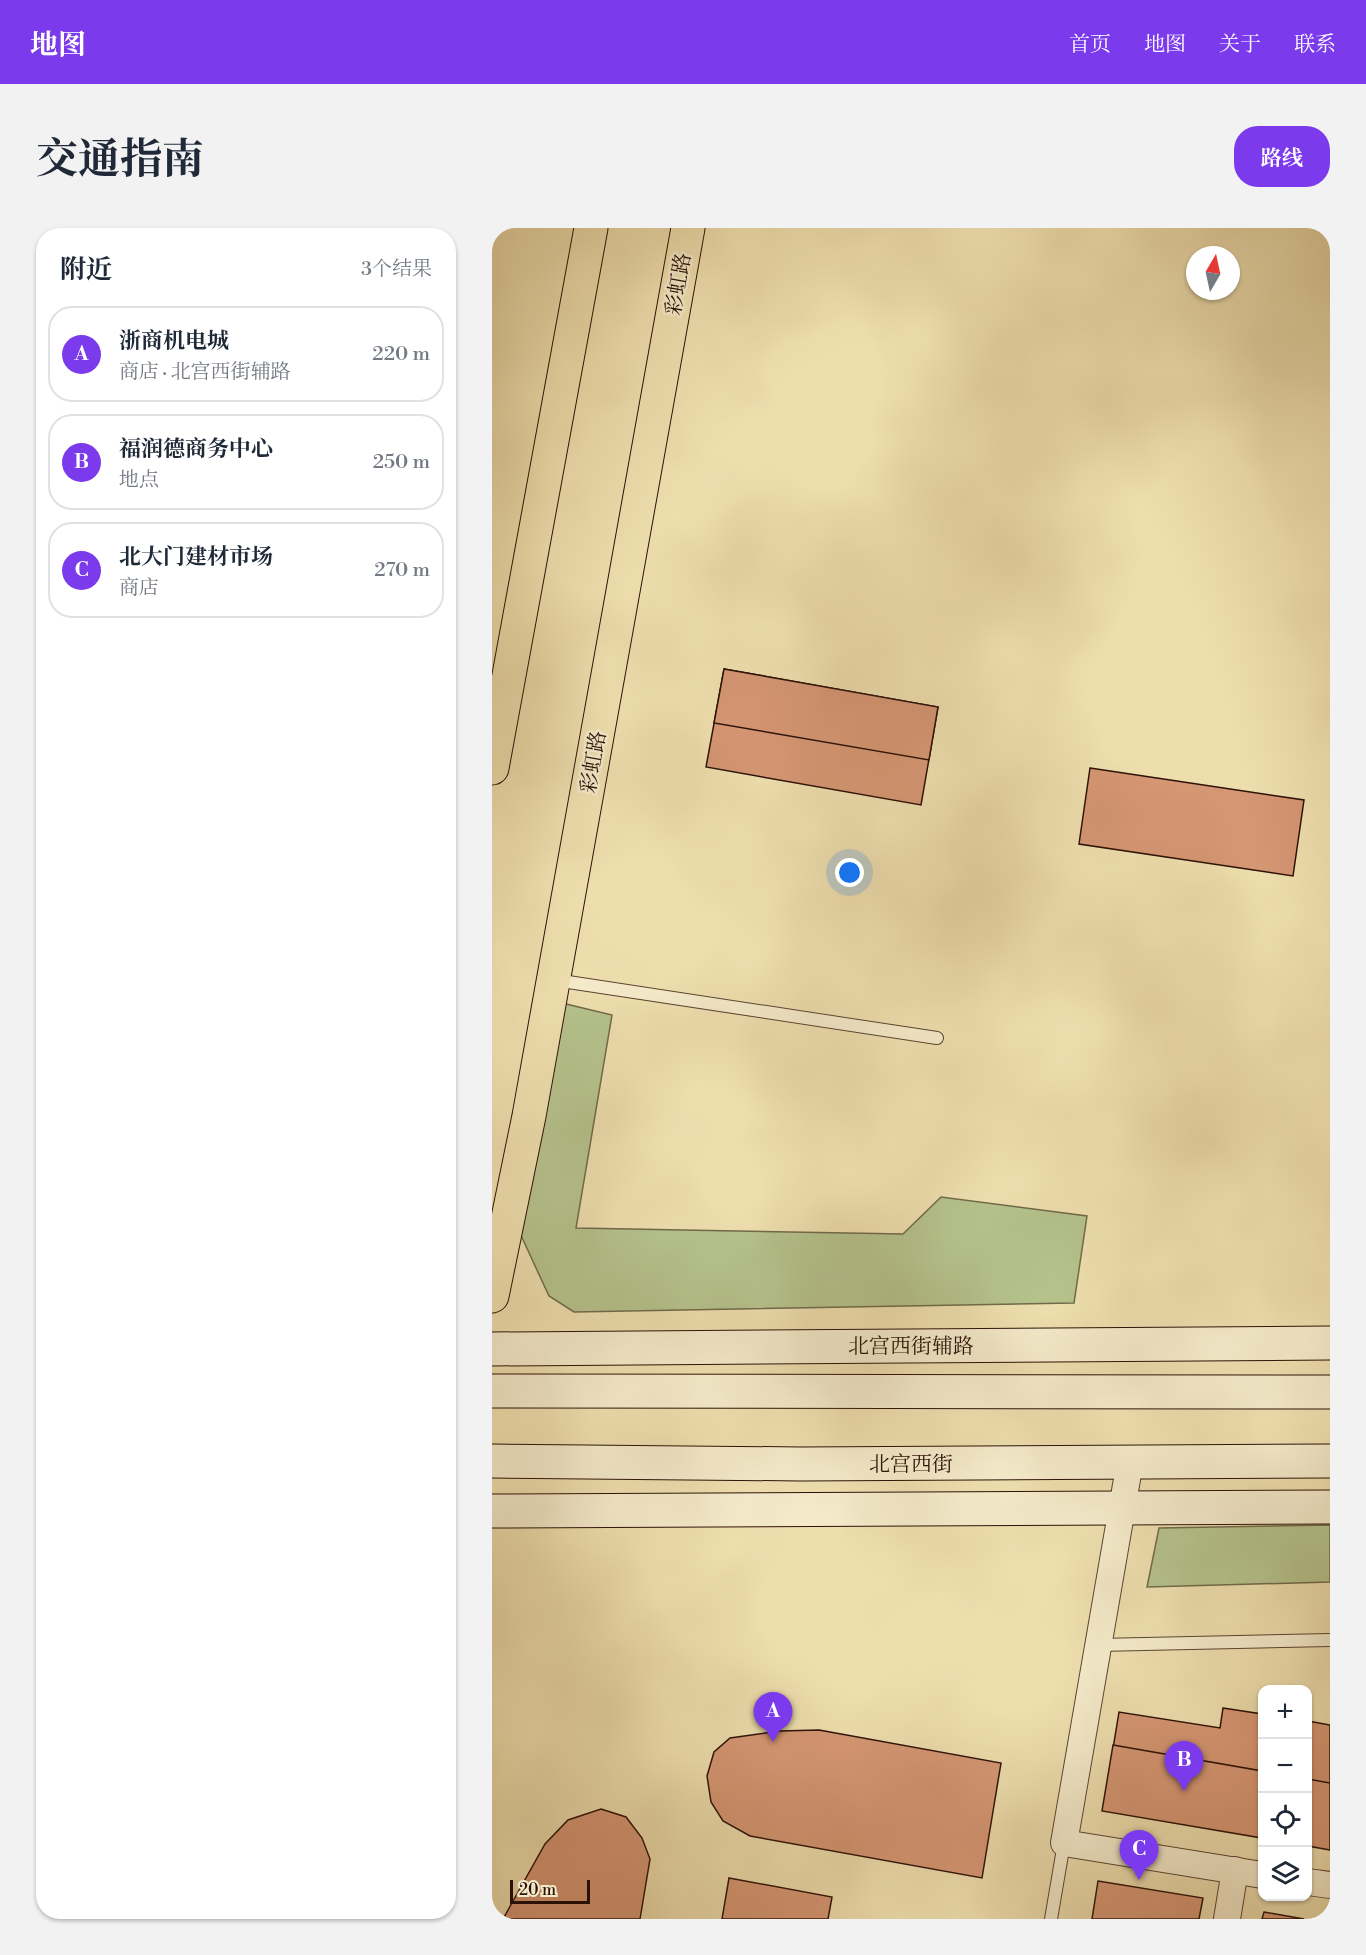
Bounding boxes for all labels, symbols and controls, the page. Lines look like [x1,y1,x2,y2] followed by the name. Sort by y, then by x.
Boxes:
[30,28,86,63] text: 地图
[1069,32,1111,58] text: 首页
[1144,32,1186,58] text: 地图
[1219,32,1261,58] text: 关于
[1294,32,1336,58] text: 联系
[1234,126,1330,187] button: 路线
[36,134,204,187] text: 交通指南
[1186,246,1240,300] north arrow
[661,251,697,317] street label: 彩虹路
[60,254,112,286] text: 附近
[361,257,432,282] text: 3个结果
[119,328,229,355] text: 浙商机电城
[74,342,89,367] text: A
[372,342,430,367] text: 220 m
[119,360,291,385] text: 商店 · 北宫西街辅路
[119,436,273,463] text: 福润德商务中心
[74,450,89,475] text: B
[373,450,430,475] text: 250 m
[119,468,159,493] text: 地点
[119,544,273,571] text: 北大门建材市场
[74,558,89,583] text: C
[374,558,430,583] text: 270 m
[119,576,159,601] text: 商店
[576,729,612,795] street label: 彩虹路
[835,858,864,887] your location
[848,1334,974,1360] street label: 北宫西街辅路
[869,1452,953,1478] street label: 北宫西街
[1258,1685,1312,1901] map controls
[1258,1685,1312,1739] button: +
[754,1692,792,1742] pin: A
[1258,1739,1312,1793] button: −
[1164,1742,1204,1791] pin: B
[1258,1793,1312,1847] button: locate
[1120,1830,1158,1880] pin: C
[1258,1847,1312,1901] button: layers
[510,1877,590,1904] scale bar
[519,1880,556,1900] text: 20 m

